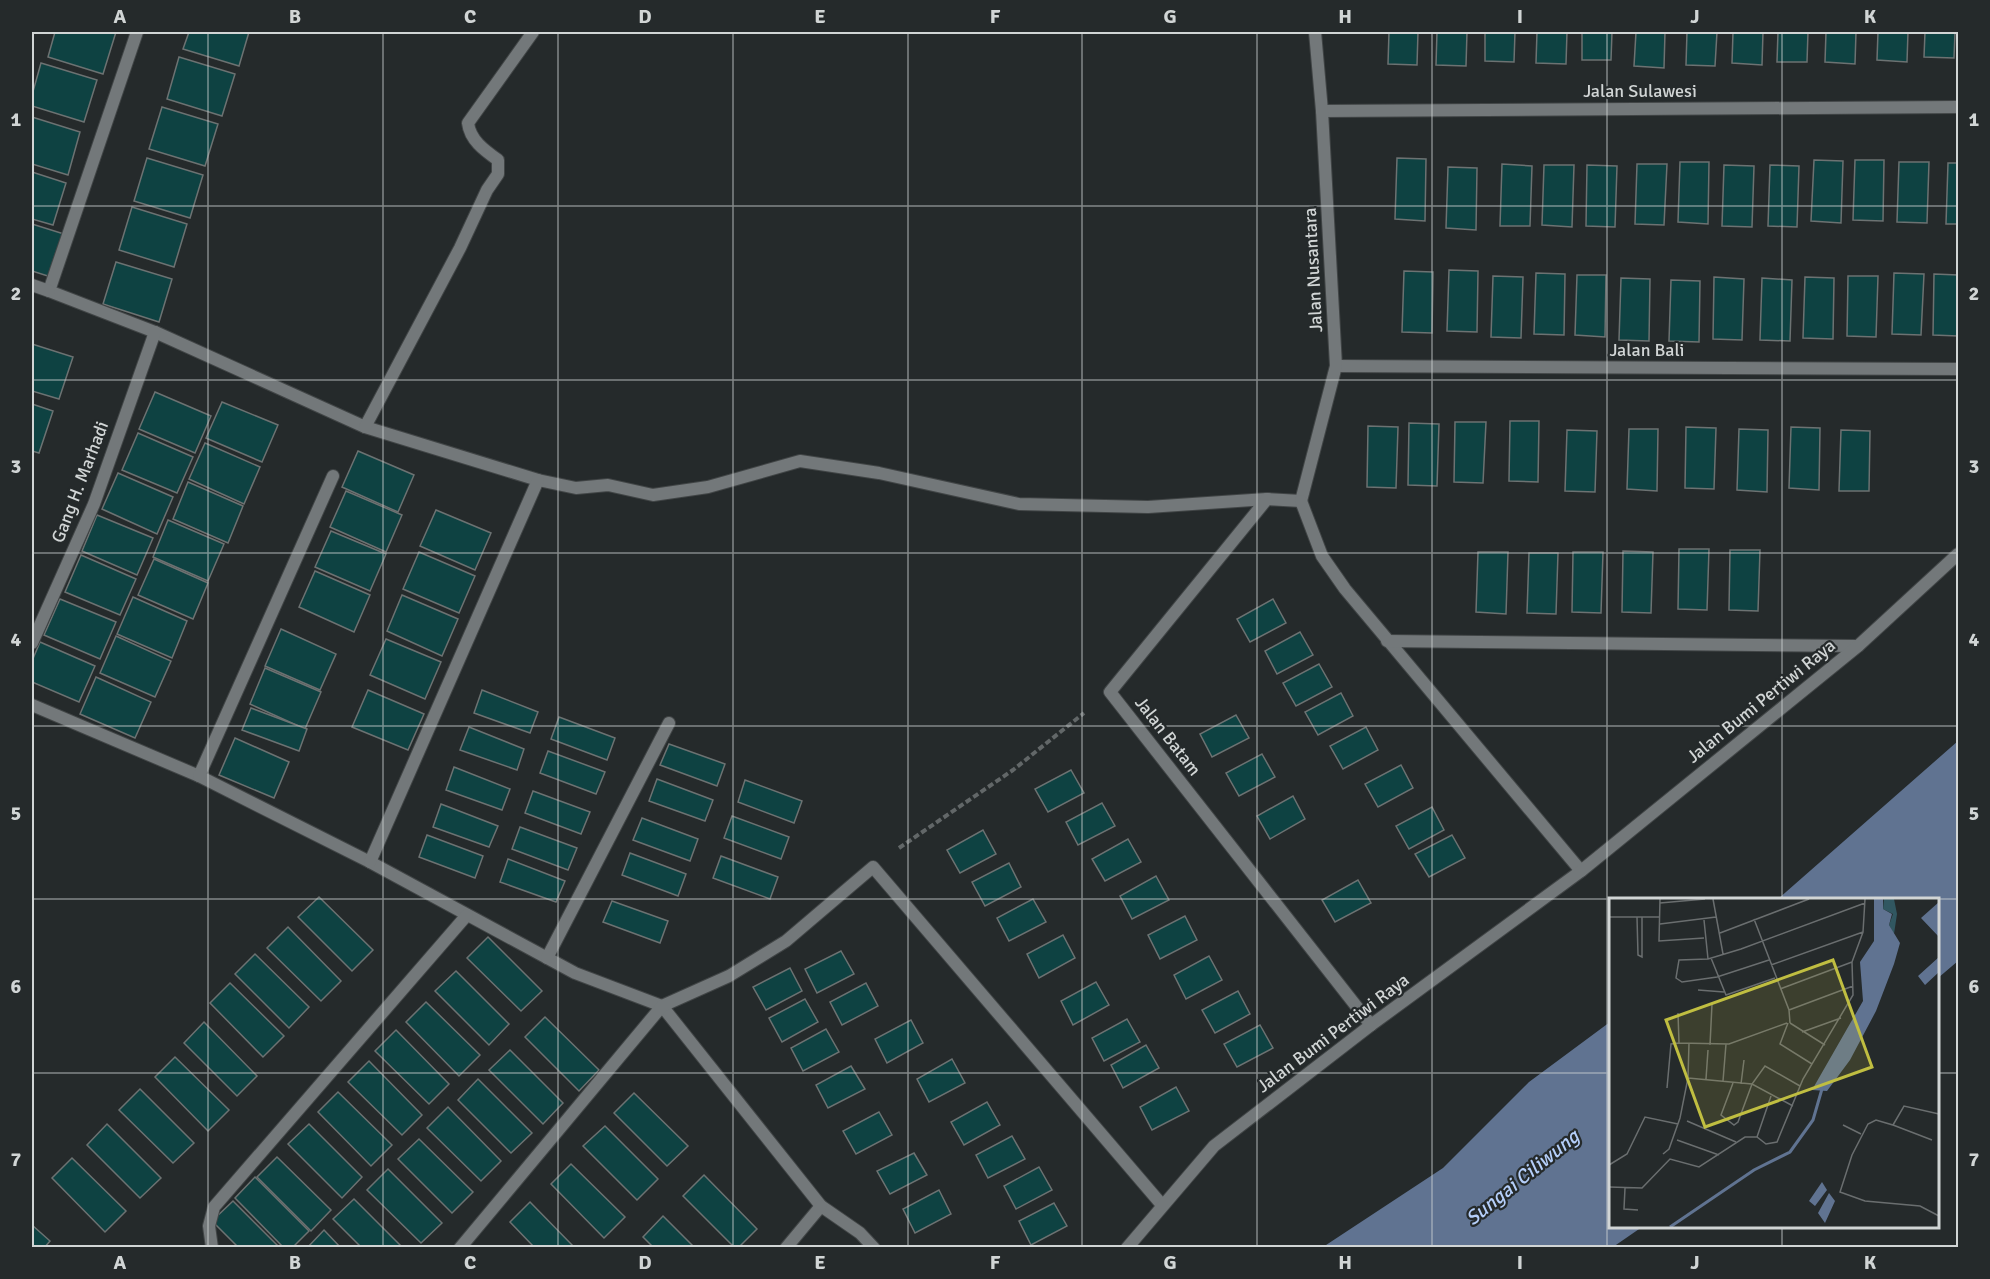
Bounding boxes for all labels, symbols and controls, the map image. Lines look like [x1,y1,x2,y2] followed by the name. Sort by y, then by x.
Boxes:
[114,4,127,29] text: A
[289,4,301,29] text: B
[464,4,476,29] text: C
[638,4,652,29] text: D
[814,4,826,29] text: E
[990,4,1001,29] text: F
[1163,4,1177,29] text: G
[1338,4,1352,29] text: H
[1517,4,1523,29] text: I
[1690,4,1700,29] text: J
[1864,4,1877,29] text: K
[1583,80,1697,102] street label: Jalan Sulawesi
[11,107,22,132] text: 1
[1969,107,1980,132] text: 1
[1299,207,1327,333] street label: Jalan Nusantara
[11,281,21,306] text: 2
[1969,281,1979,306] text: 2
[1609,339,1685,361] street label: Jalan Bali
[47,418,113,546] street label: Gang H. Marhadi
[11,454,21,479] text: 3
[1969,454,1979,479] text: 3
[11,627,22,652] text: 4
[1969,627,1980,652] text: 4
[1682,634,1840,768] street label: Jalan Bumi Pertiwi Raya
[1130,692,1206,780] street label: Jalan Batam
[11,801,21,826] text: 5
[1969,801,1979,826] text: 5
[1609,898,1939,1228] inset map
[1253,969,1413,1097] street label: Jalan Bumi Pertiwi Raya
[11,974,22,999] text: 6
[1969,974,1980,999] text: 6
[1460,1123,1585,1231] water label: Sungai Ciliwung
[11,1147,22,1172] text: 7
[1969,1147,1980,1172] text: 7
[114,1250,127,1275] text: A
[289,1250,301,1275] text: B
[464,1250,476,1275] text: C
[638,1250,652,1275] text: D
[814,1250,826,1275] text: E
[990,1250,1001,1275] text: F
[1163,1250,1177,1275] text: G
[1338,1250,1352,1275] text: H
[1517,1250,1523,1275] text: I
[1690,1250,1700,1275] text: J
[1864,1250,1877,1275] text: K

